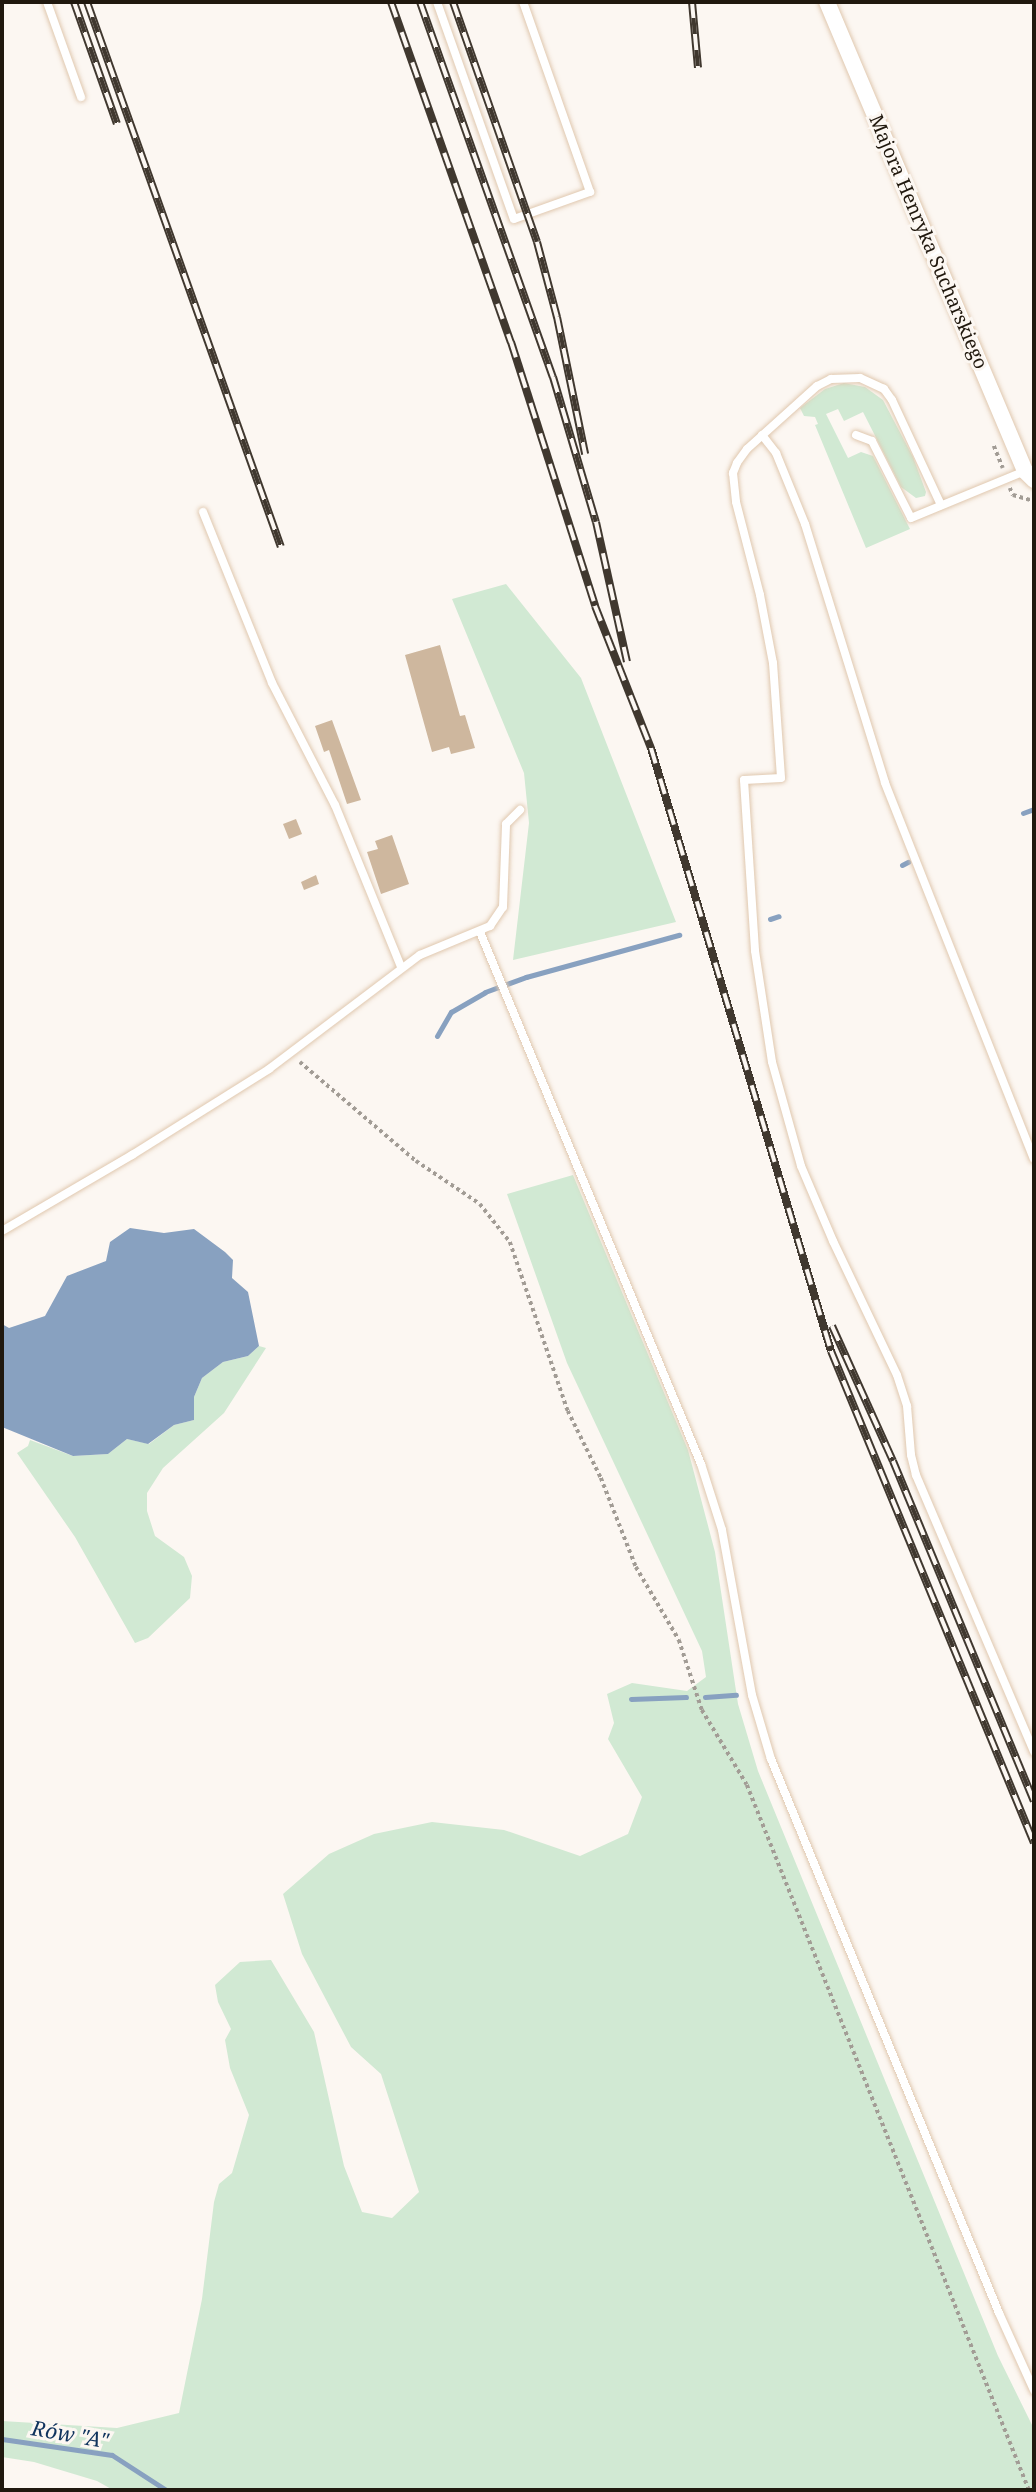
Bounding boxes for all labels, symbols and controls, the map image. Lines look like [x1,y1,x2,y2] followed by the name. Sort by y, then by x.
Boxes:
[864,111,992,373] street label: Majora Henryka Sucharskiego
[30,2415,110,2453] water label: Rów "A"

